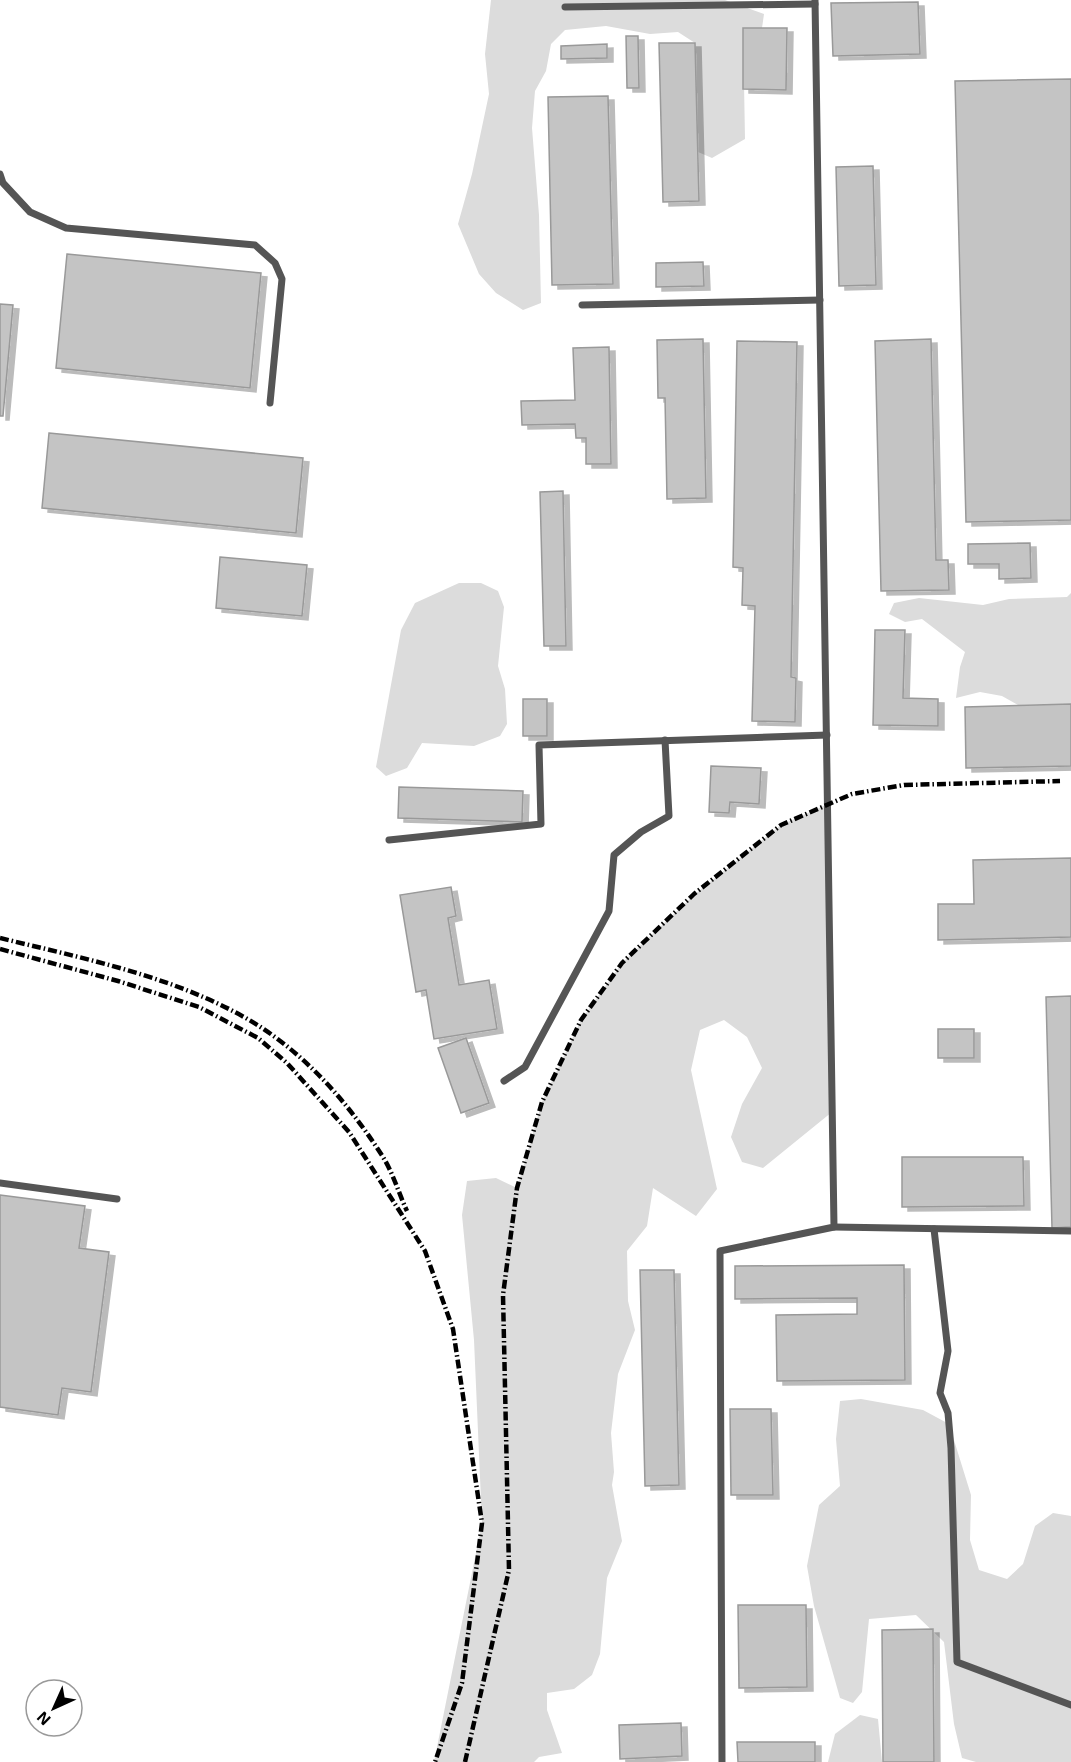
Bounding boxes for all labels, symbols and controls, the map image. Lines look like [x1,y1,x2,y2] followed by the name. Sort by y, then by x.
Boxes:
[24,1678,84,1738] north arrow
[32,1708,54,1730] text: N

